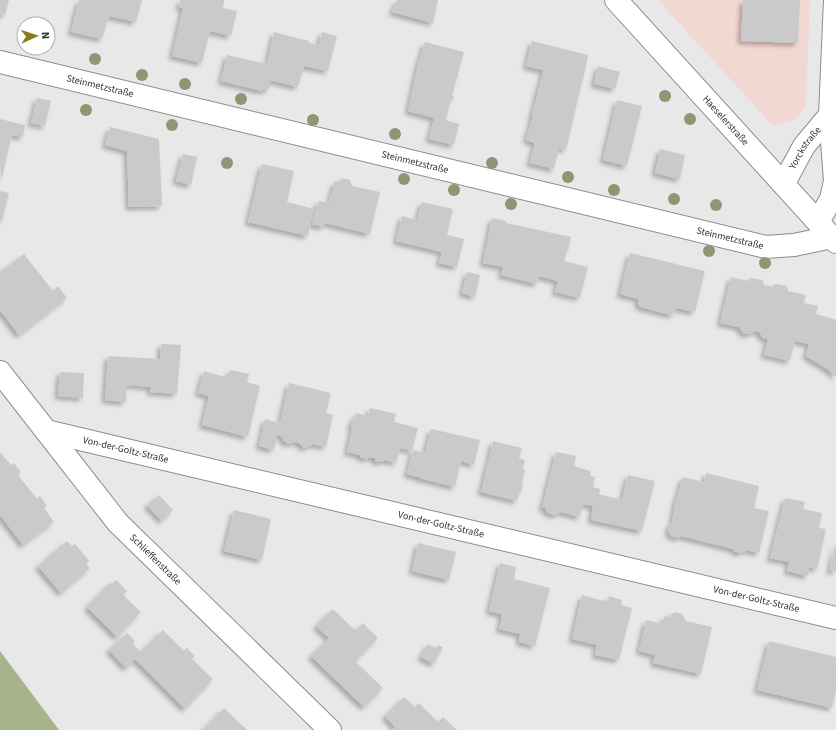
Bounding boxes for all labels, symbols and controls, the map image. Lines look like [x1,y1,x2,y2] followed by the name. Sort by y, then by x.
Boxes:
[16,16,56,56] north arrow
[38,31,53,40] text: N
[65,71,135,101] street label: Steinmetzstraße
[699,93,752,149] street label: Haeselerstraße
[785,123,824,173] street label: Yorckstraße
[380,147,450,177] street label: Steinmetzstraße
[695,223,765,253] street label: Steinmetzstraße
[81,433,170,467] street label: Von-der-Goltz-Straße
[397,508,486,541] street label: Von-der-Goltz-Straße
[126,531,185,588] street label: Schlieffenstraße
[712,582,801,616] street label: Von-der-Goltz-Straße

